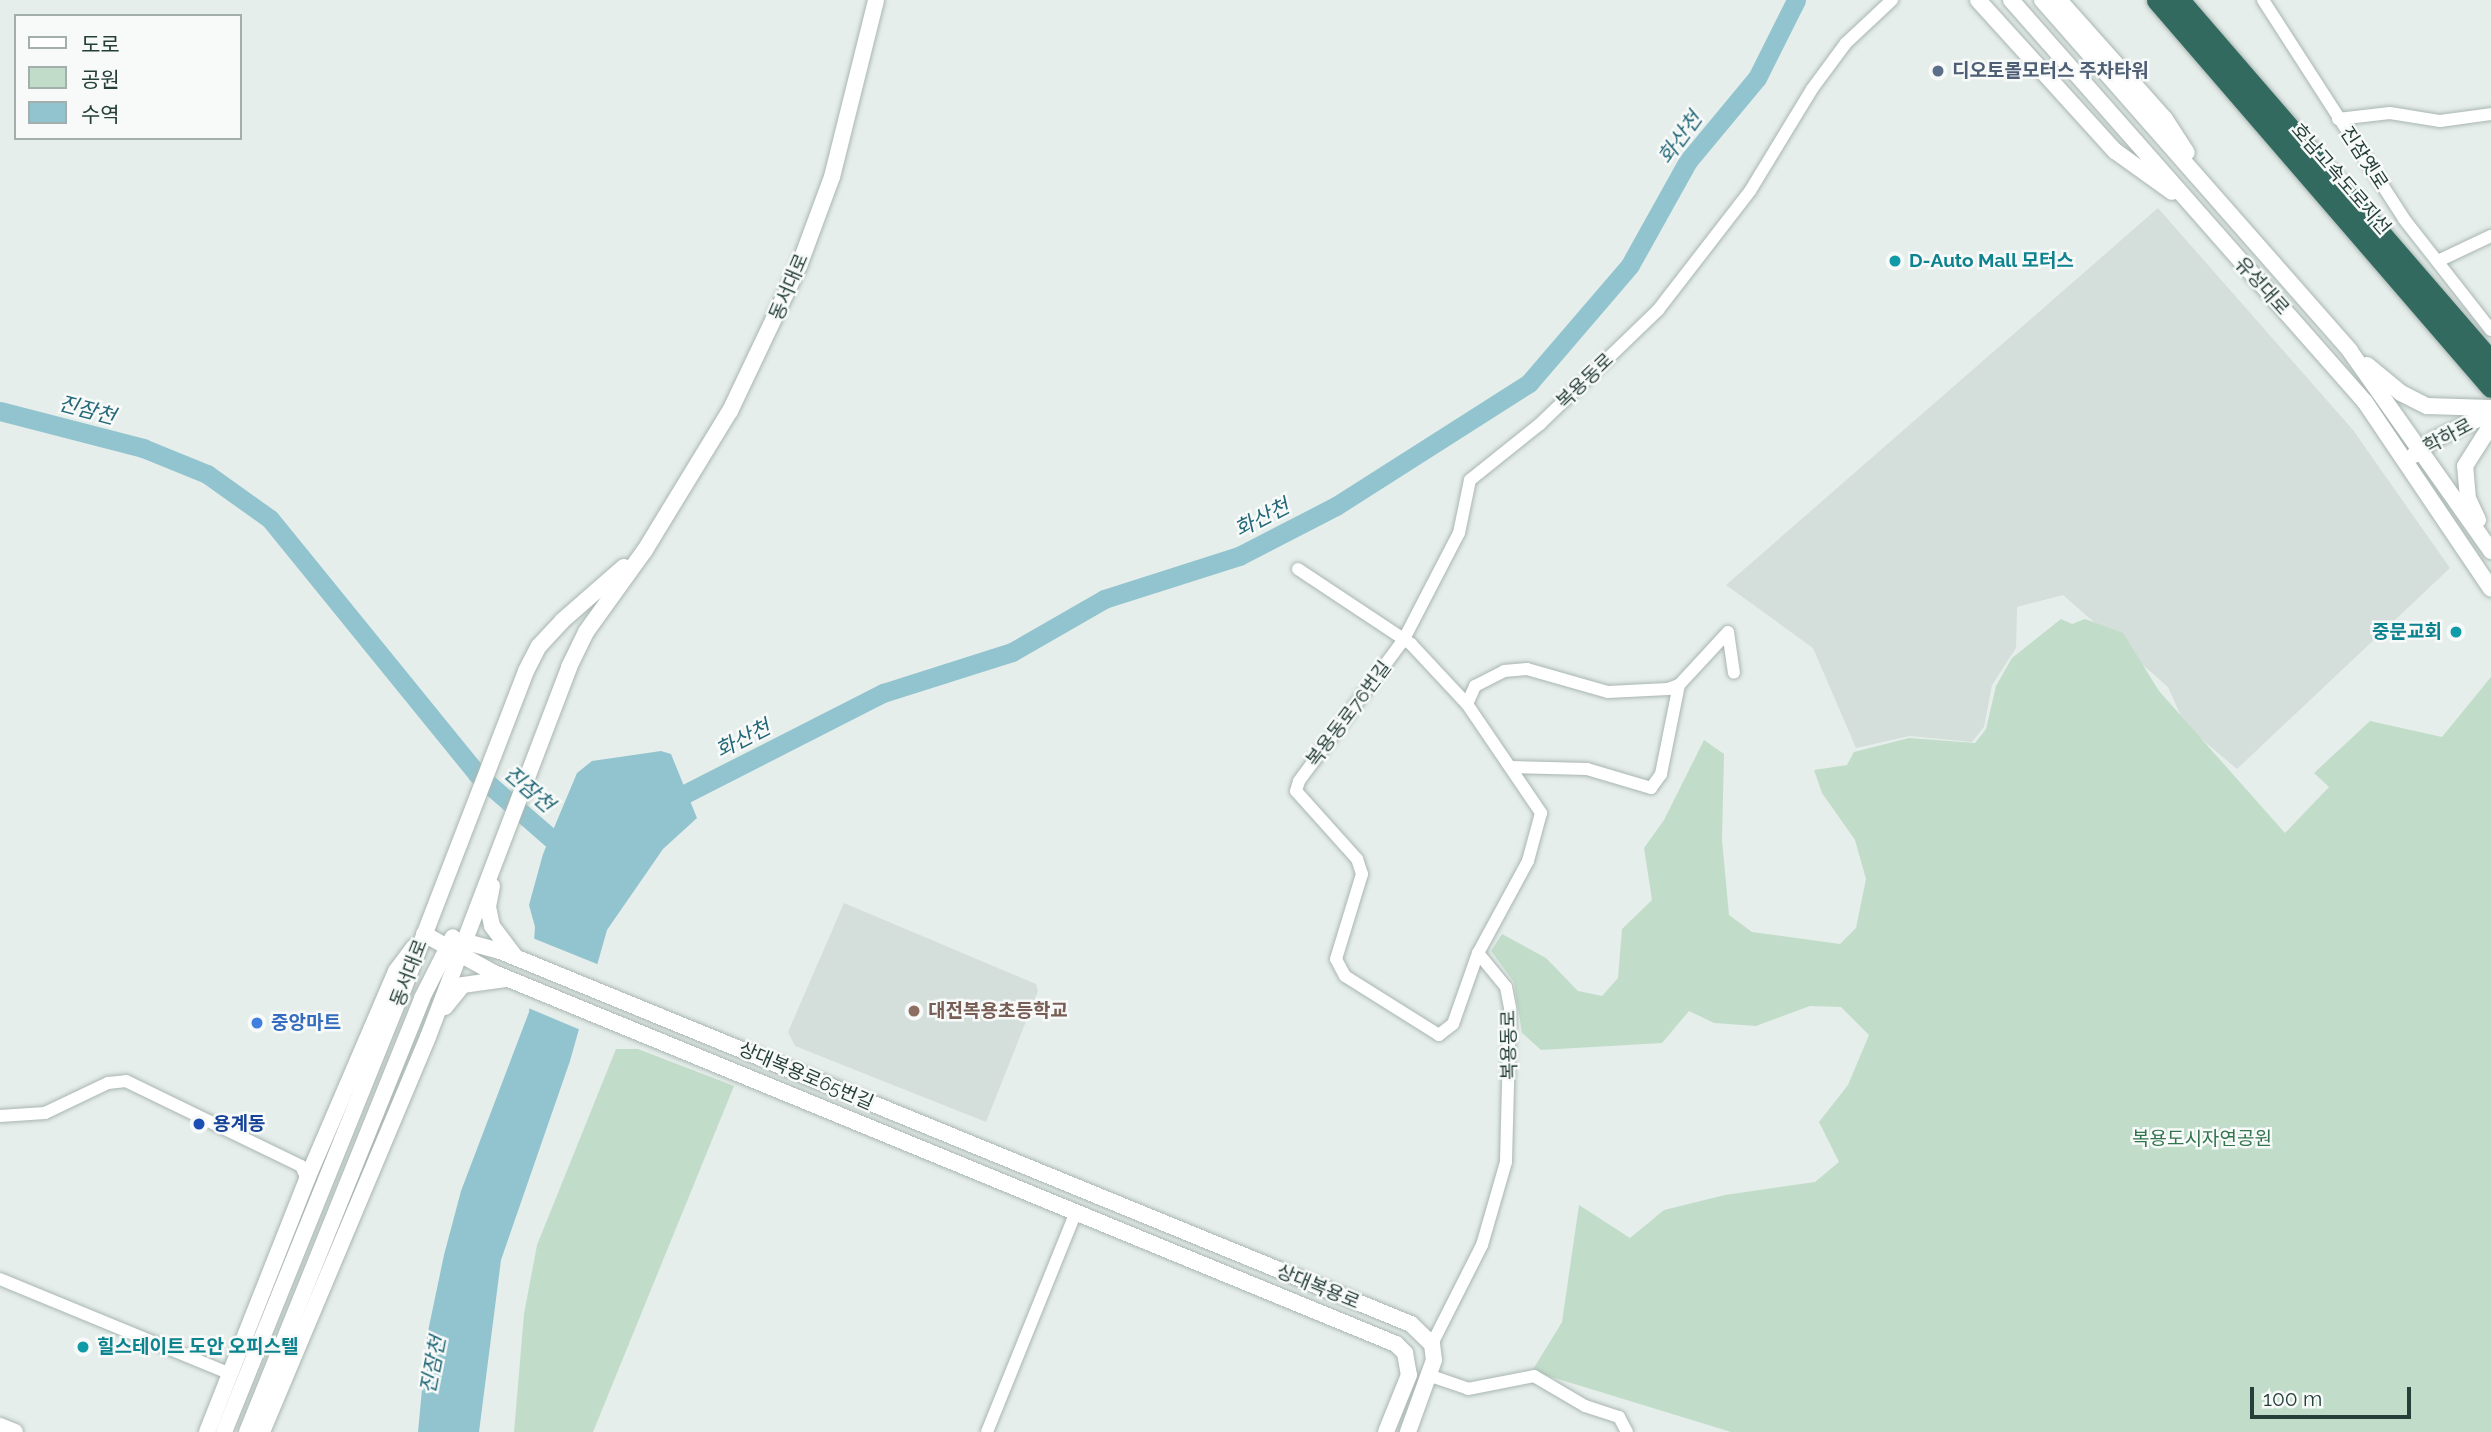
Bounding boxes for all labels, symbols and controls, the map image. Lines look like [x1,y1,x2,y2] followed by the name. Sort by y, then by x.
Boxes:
[14,14,242,140] legend
[81,32,120,57] text: 도로
[1952,60,2149,82] place label: 디오토몰모터스 주차타워
[1930,63,1946,79] marker: 디오토몰모터스 주차타워
[81,67,120,92] text: 공원
[81,102,120,127] text: 수역
[1653,107,1707,169] water label: 화산천
[2287,119,2395,239] street label: 호남고속도로지선
[2335,122,2393,194] street label: 진잠옛로
[765,250,813,324] street label: 동서대로
[1909,250,2074,272] place label: D-Auto Mall 모터스
[2230,252,2294,320] street label: 유성대로
[1887,253,1903,269] marker: D-Auto Mall 모터스
[1552,349,1618,413] street label: 복용동로
[56,390,118,430] water label: 진잠천
[2419,414,2477,458] street label: 학하로
[1230,494,1294,542] water label: 화산천
[2372,621,2442,643] place label: 중문교회
[2448,624,2464,640] marker: 중문교회
[1302,657,1396,771] street label: 복용동로76번길
[711,715,775,763] water label: 화산천
[499,760,559,818] water label: 진잠천
[386,936,432,1010] street label: 동서대로
[928,1000,1068,1022] place label: 대전복용초등학교
[906,1003,922,1019] marker: 대전복용초등학교
[1497,1010,1521,1080] street label: 복용동로
[271,1012,341,1034] place label: 중앙마트
[249,1015,265,1031] marker: 중앙마트
[735,1037,877,1115] street label: 상대복용로65번길
[213,1113,265,1135] place label: 용계동
[191,1116,207,1132] marker: 용계동
[2132,1128,2272,1150] park label: 복용도시자연공원
[1273,1260,1363,1314] street label: 상대복용로
[415,1334,451,1396] water label: 진잠천
[97,1336,298,1358] place label: 힐스테이트 도안 오피스텔
[75,1339,91,1355] marker: 힐스테이트 도안 오피스텔
[2253,1372,2414,1416] scale bar
[2263,1386,2322,1411] text: 100 m

